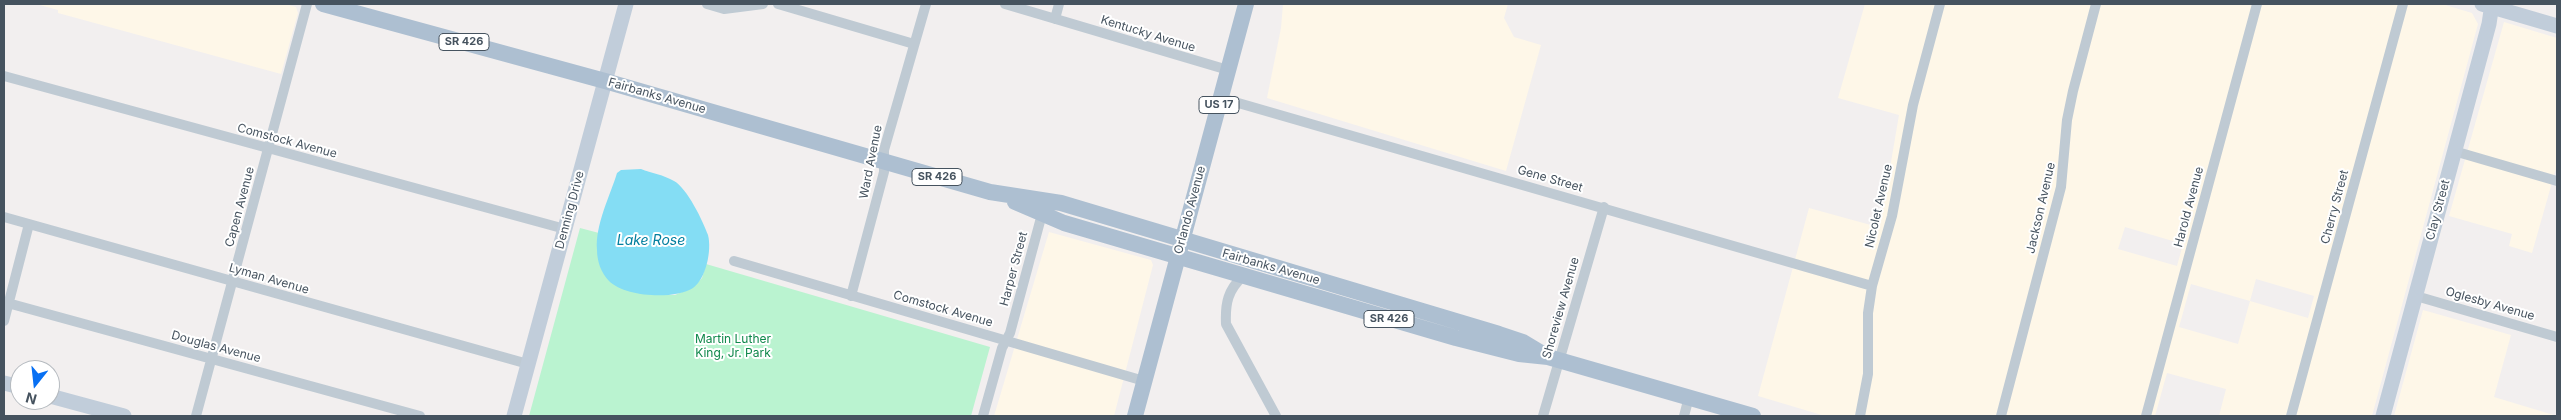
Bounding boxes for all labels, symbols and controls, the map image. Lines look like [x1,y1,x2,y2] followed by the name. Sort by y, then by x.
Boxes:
[1099,13,1197,55] street label: Kentucky Avenue
[439,34,489,51] road number: SR 426
[607,75,707,117] street label: Fairbanks Avenue
[1199,96,1239,114] road number: US 17
[235,121,339,161] street label: Comstock Avenue
[857,124,885,200] street label: Ward Avenue
[2024,161,2058,255] street label: Jackson Avenue
[1516,163,1584,195] street label: Gene Street
[1862,163,1896,249] street label: Nicolet Avenue
[1171,164,1209,256] street label: Orlando Avenue
[222,165,258,249] street label: Capen Avenue
[2171,165,2207,249] street label: Harold Avenue
[912,168,962,186] road number: SR 426
[2318,168,2352,246] street label: Cherry Street
[553,169,587,251] street label: Denning Drive
[2423,178,2453,242] street label: Clay Street
[997,230,1031,308] street label: Harper Street
[617,233,685,249] water label: Lake Rose
[1221,246,1321,288] street label: Fairbanks Avenue
[1540,256,1582,360] street label: Shoreview Avenue
[227,261,311,297] street label: Lyman Avenue
[2444,284,2536,324] street label: Oglesby Avenue
[892,288,994,330] street label: Comstock Avenue
[1364,310,1414,328] road number: SR 426
[170,328,262,366] street label: Douglas Avenue
[695,332,771,360] park label: Martin Luther King, Jr. Park
[10,360,60,410] north arrow
[24,389,38,409] text: N

